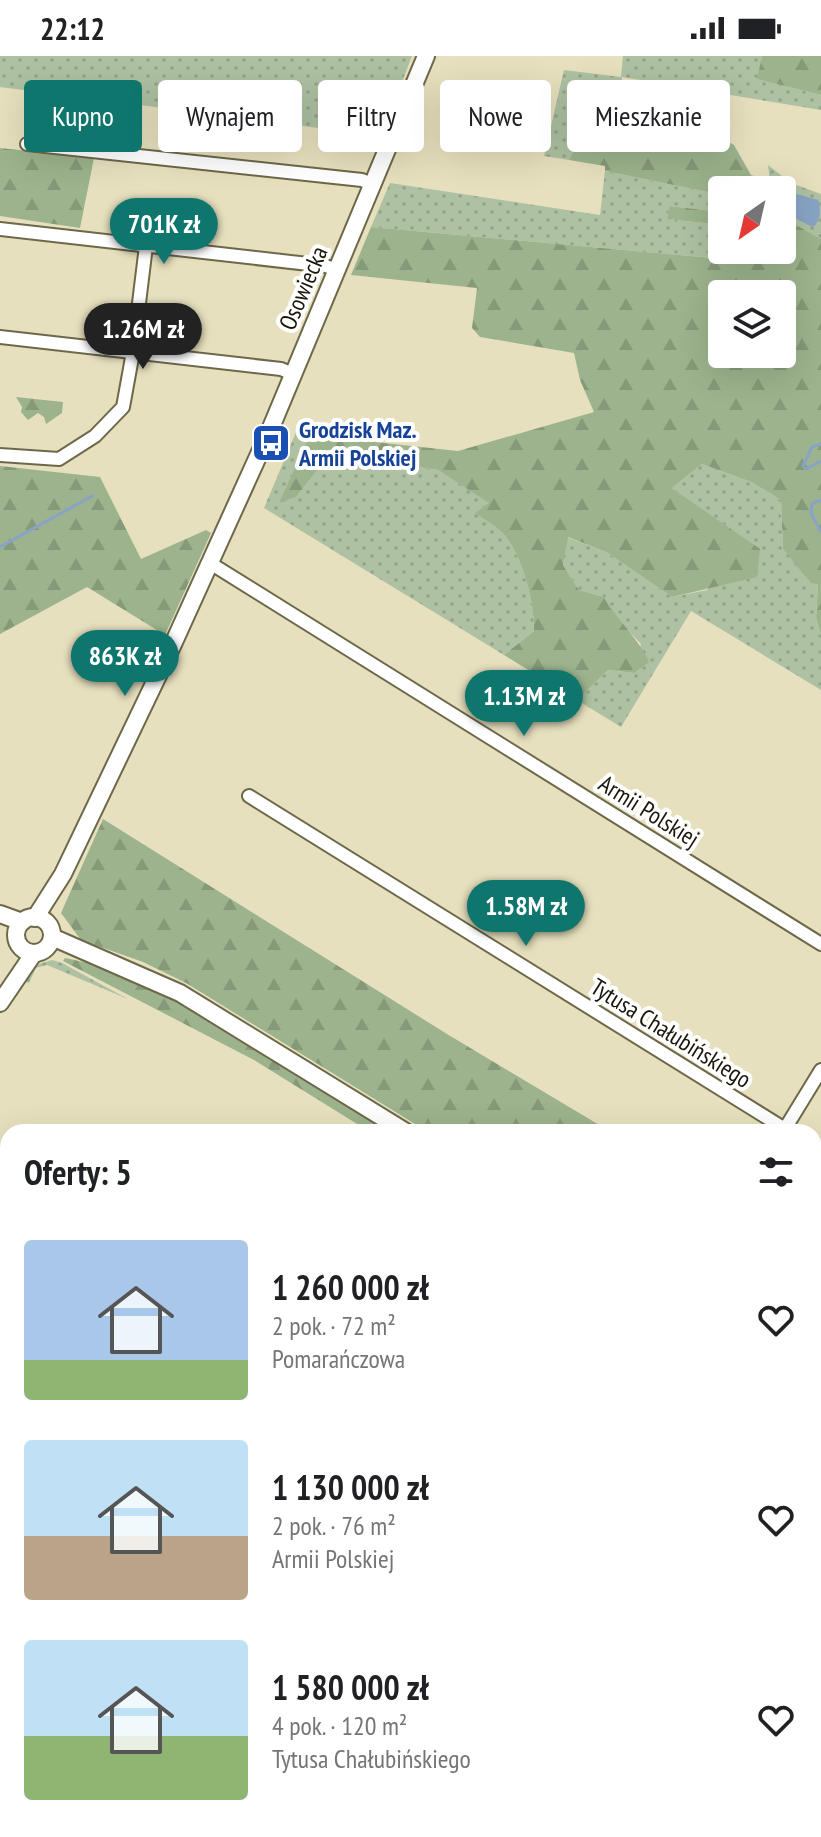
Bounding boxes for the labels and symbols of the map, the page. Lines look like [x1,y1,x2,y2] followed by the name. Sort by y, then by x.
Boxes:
[708,176,796,264] north arrow
[90,198,238,266] pin: 701K zł
[272,241,334,335] street label: Osowiecka
[60,303,226,371] pin: 1.26M zł
[298,414,417,473] place label: Grodzisk Maz. Armii Polskiej
[250,422,292,464] bus stop icon: Grodzisk Maz. Armii Polskiej
[51,630,199,698] pin: 863K zł
[441,670,607,738] pin: 1.13M zł
[593,768,705,854] street label: Armii Polskiej
[443,880,609,948] pin: 1.58M zł
[585,971,757,1095] street label: Tytusa Chałubińskiego

